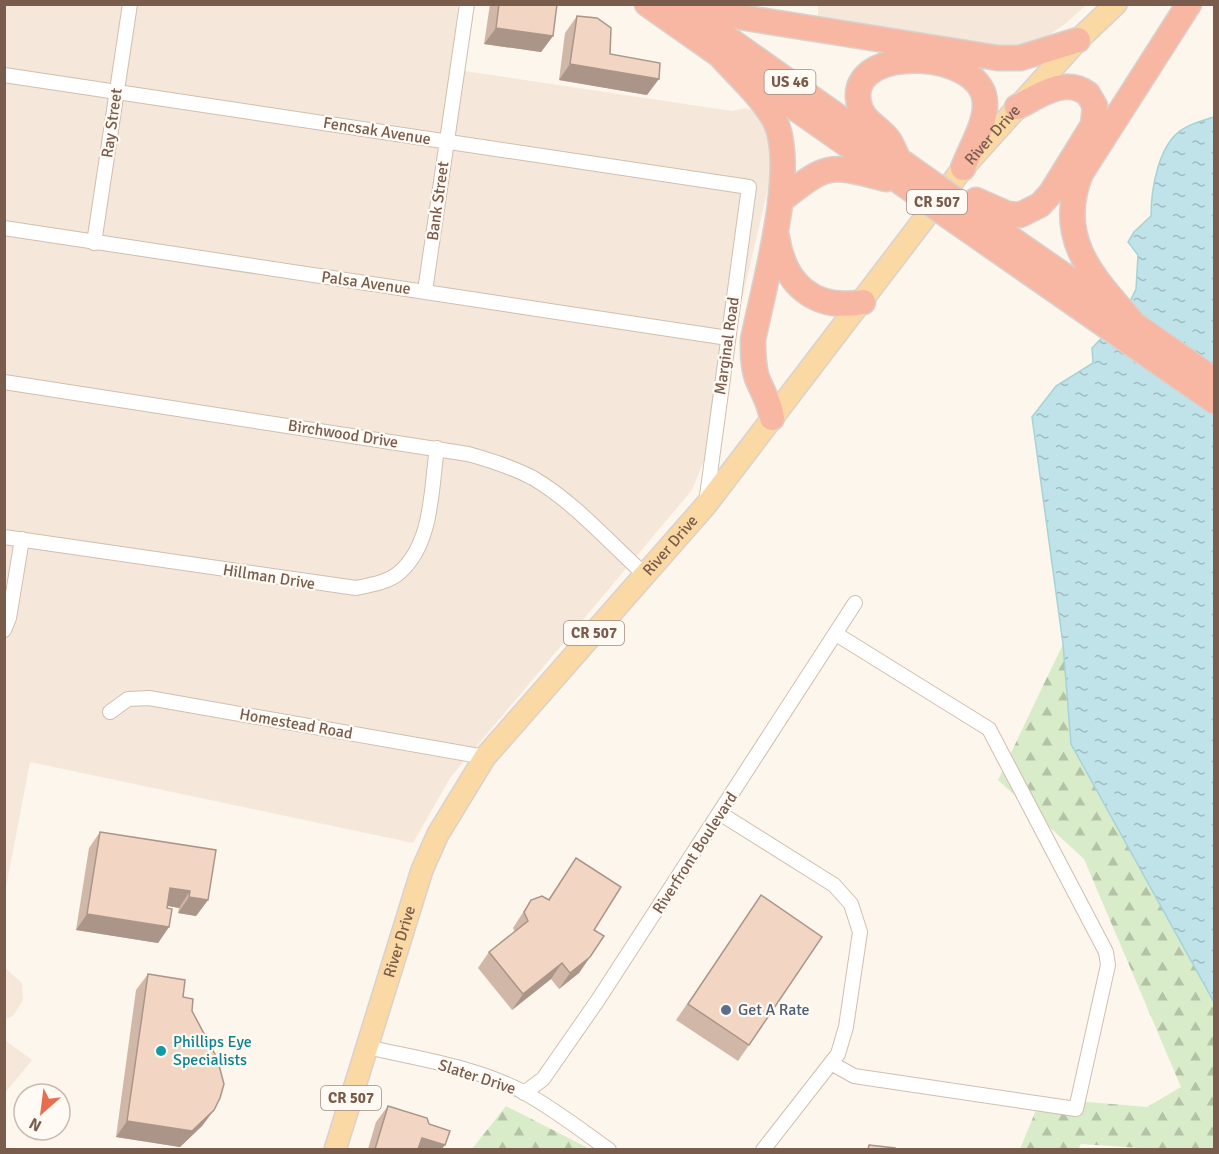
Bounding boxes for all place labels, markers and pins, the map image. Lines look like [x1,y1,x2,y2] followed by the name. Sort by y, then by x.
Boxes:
[738,1000,810,1020] place label: Get A Rate
[719,1003,733,1017] marker: Get A Rate
[173,1032,252,1070] place label: Phillips Eye Specialists
[154,1044,168,1058] marker: Phillips Eye Specialists

